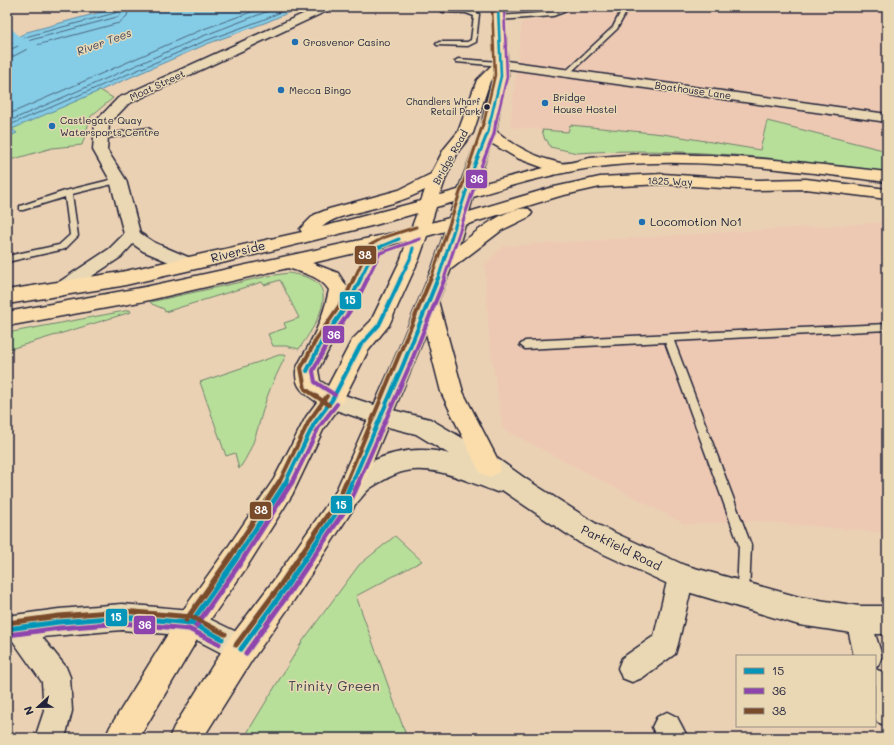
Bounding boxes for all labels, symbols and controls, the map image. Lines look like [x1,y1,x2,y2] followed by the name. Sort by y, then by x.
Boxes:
[74,25,133,58] water label: River Tees
[303,35,390,49] place label: Grosvenor Casino
[290,37,300,47] marker: Grosvenor Casino
[127,66,187,104] street label: Moat Street
[654,78,732,102] street label: Boathouse Lane
[289,83,351,97] place label: Mecca Bingo
[276,85,286,95] marker: Mecca Bingo
[553,90,617,116] place label: Bridge House Hostel
[406,96,480,117] place label: Chandlers Wharf Retail Park
[540,98,550,108] marker: Bridge House Hostel
[482,102,492,112] marker: Chandlers Wharf Retail Park
[60,113,160,139] place label: Castlegate Quay Watersports Centre
[47,121,57,131] marker: Castlegate Quay Watersports Centre
[429,127,471,187] street label: Bridge Road
[465,169,488,189] line badge: 36
[470,171,484,186] text: 36
[647,173,693,189] street label: 1825 Way
[650,213,742,229] place label: Locomotion No1
[637,217,647,227] marker: Locomotion No1
[209,237,267,266] street label: Riverside
[354,245,377,265] line badge: 38
[358,247,372,262] text: 38
[339,291,362,310] line badge: 15
[344,292,356,307] text: 15
[322,325,345,344] line badge: 36
[327,327,341,342] text: 36
[330,495,353,514] line badge: 15
[335,497,347,512] text: 15
[249,501,272,520] line badge: 38
[254,502,268,517] text: 38
[579,521,665,574] street label: Parkfield Road
[105,608,128,627] line badge: 15
[110,609,122,624] text: 15
[133,615,156,635] line badge: 36
[138,617,152,632] text: 36
[736,655,876,727] legend
[772,662,784,678] text: 15
[288,676,380,695] park label: Trinity Green
[772,682,786,698] text: 36
[18,687,58,727] north arrow
[772,702,786,718] text: 38
[20,704,37,718] text: N

